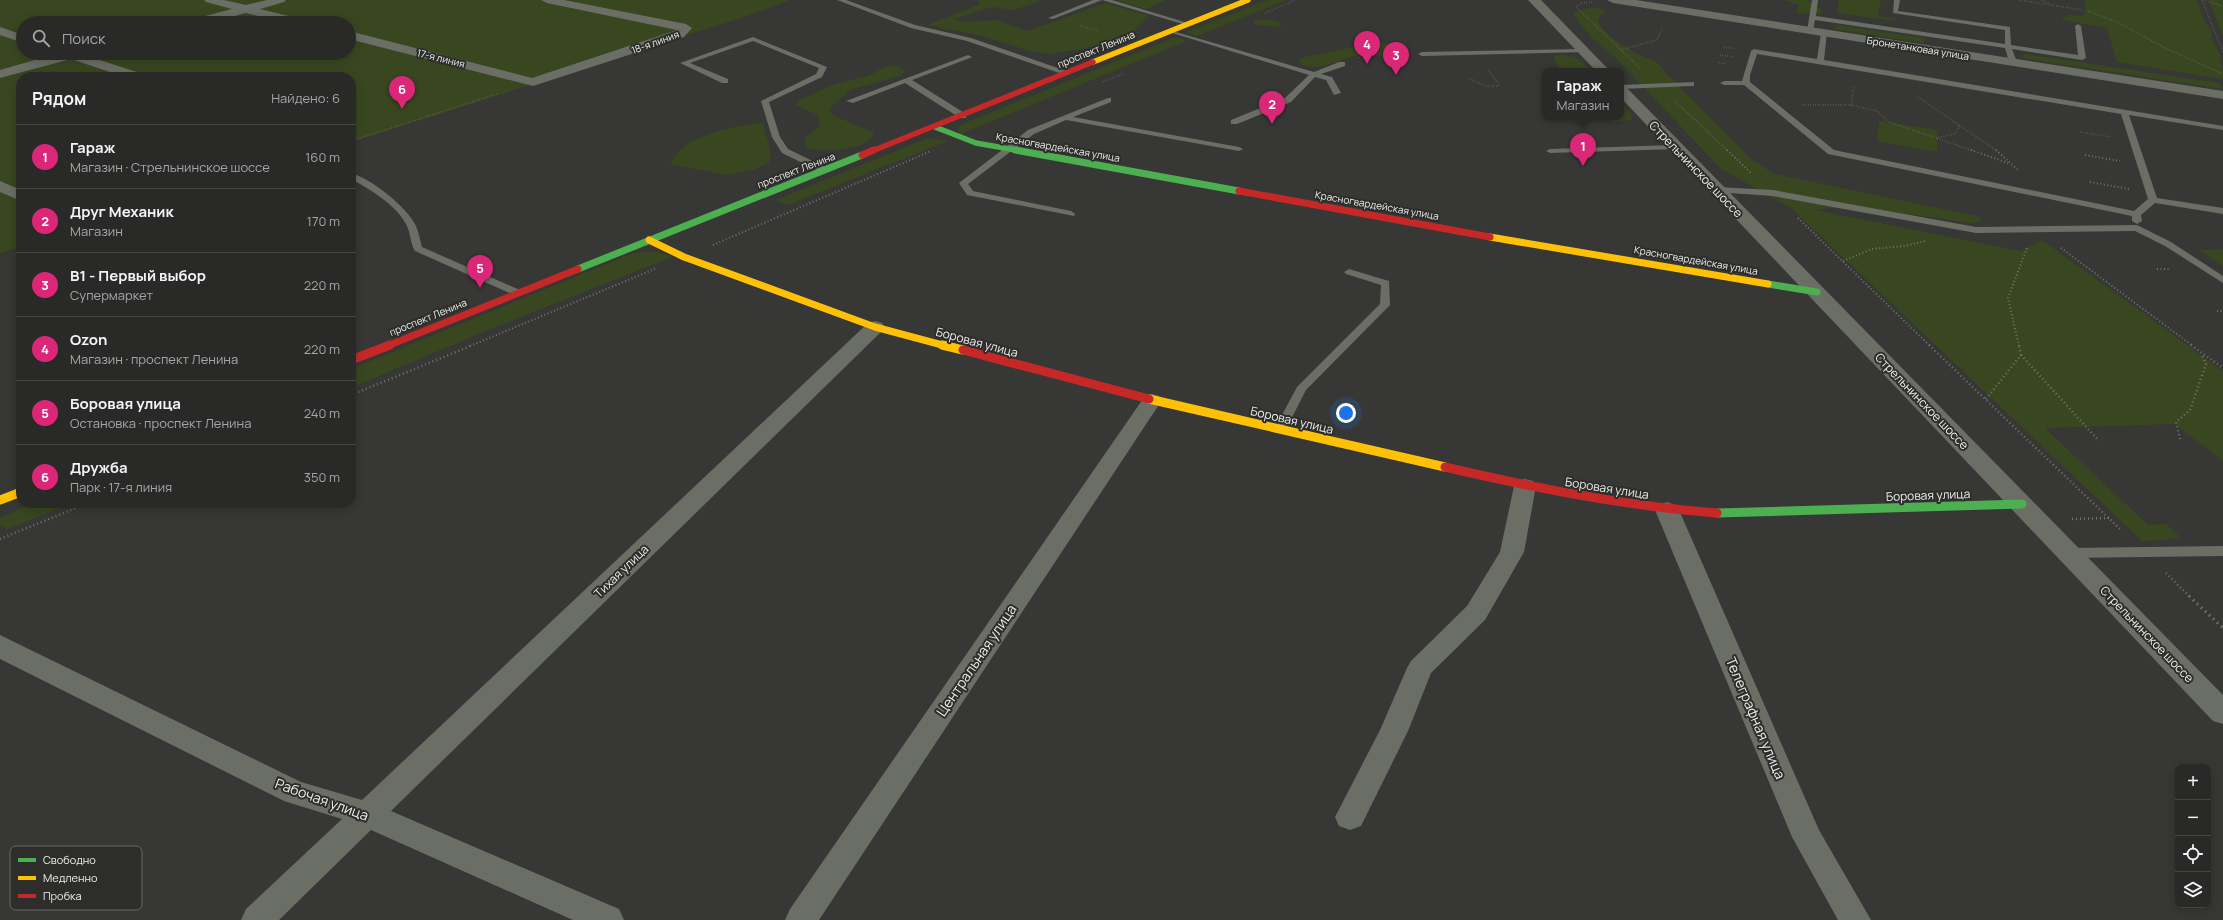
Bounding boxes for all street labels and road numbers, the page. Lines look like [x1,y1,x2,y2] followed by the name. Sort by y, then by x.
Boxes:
[629,27,681,57] street label: 18-я линия
[1055,27,1137,71] street label: проспект Ленина
[1866,33,1970,63] street label: Бронетанковая улица
[415,45,467,71] street label: 17-я линия
[1645,117,1747,221] street label: Стрельнинское шоссе
[995,129,1121,165] street label: Красногвардейская улица
[755,149,837,191] street label: проспект Ленина
[1314,187,1440,223] street label: Красногвардейская улица
[1633,242,1759,278] street label: Красногвардейская улица
[387,295,469,339] street label: проспект Ленина
[934,323,1020,361] street label: Боровая улица
[1871,349,1973,453] street label: Стрельнинское шоссе
[1249,402,1335,438] street label: Боровая улица
[1564,473,1650,503] street label: Боровая улица
[1885,485,1971,505] street label: Боровая улица
[590,541,652,601] street label: Тихая улица
[2096,582,2198,686] street label: Стрельнинское шоссе
[931,600,1021,720] street label: Центральная улица
[1722,654,1790,782] street label: Телеграфная улица
[273,773,371,825] street label: Рабочая улица

